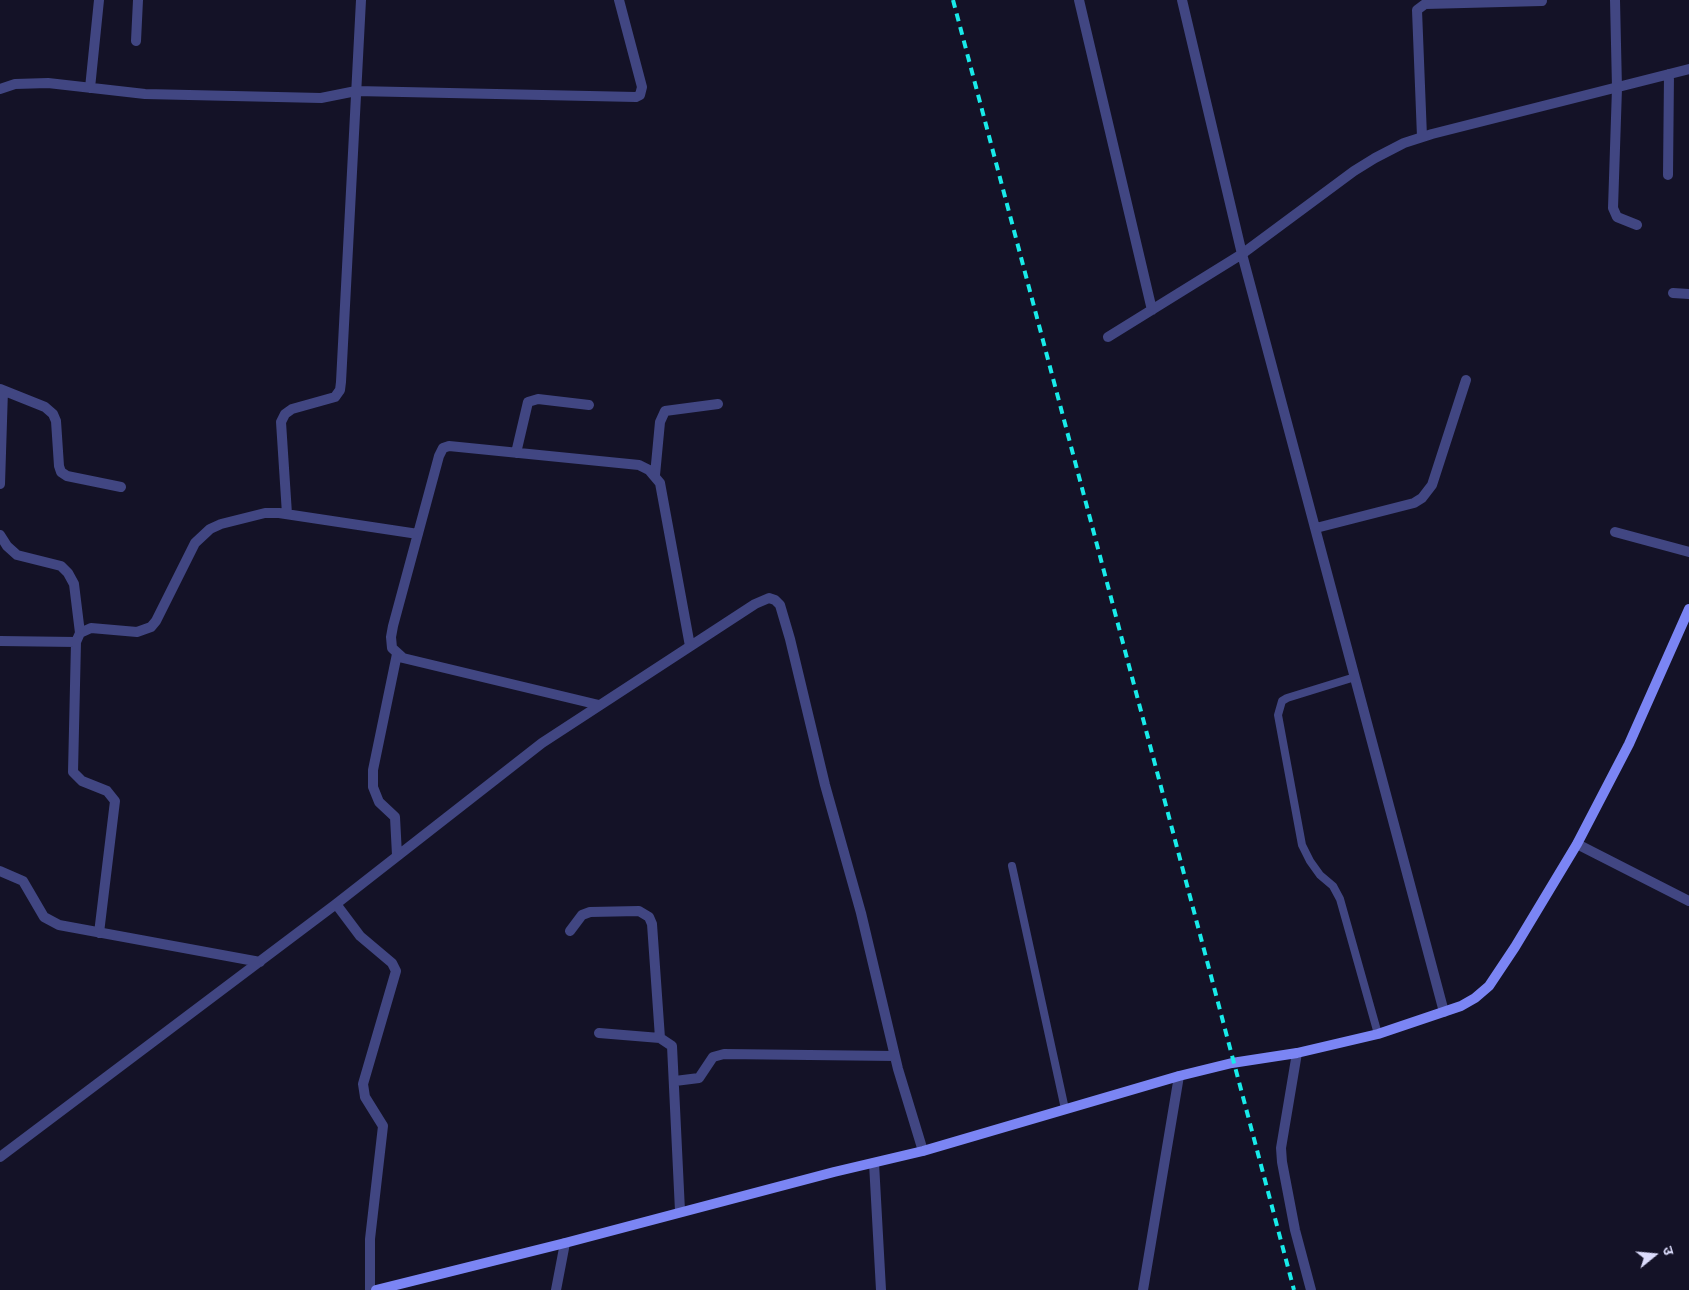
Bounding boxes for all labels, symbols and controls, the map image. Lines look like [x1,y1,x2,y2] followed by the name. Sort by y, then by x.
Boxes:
[1629,1230,1679,1280] north arrow
[1659,1244,1677,1257] text: उ

